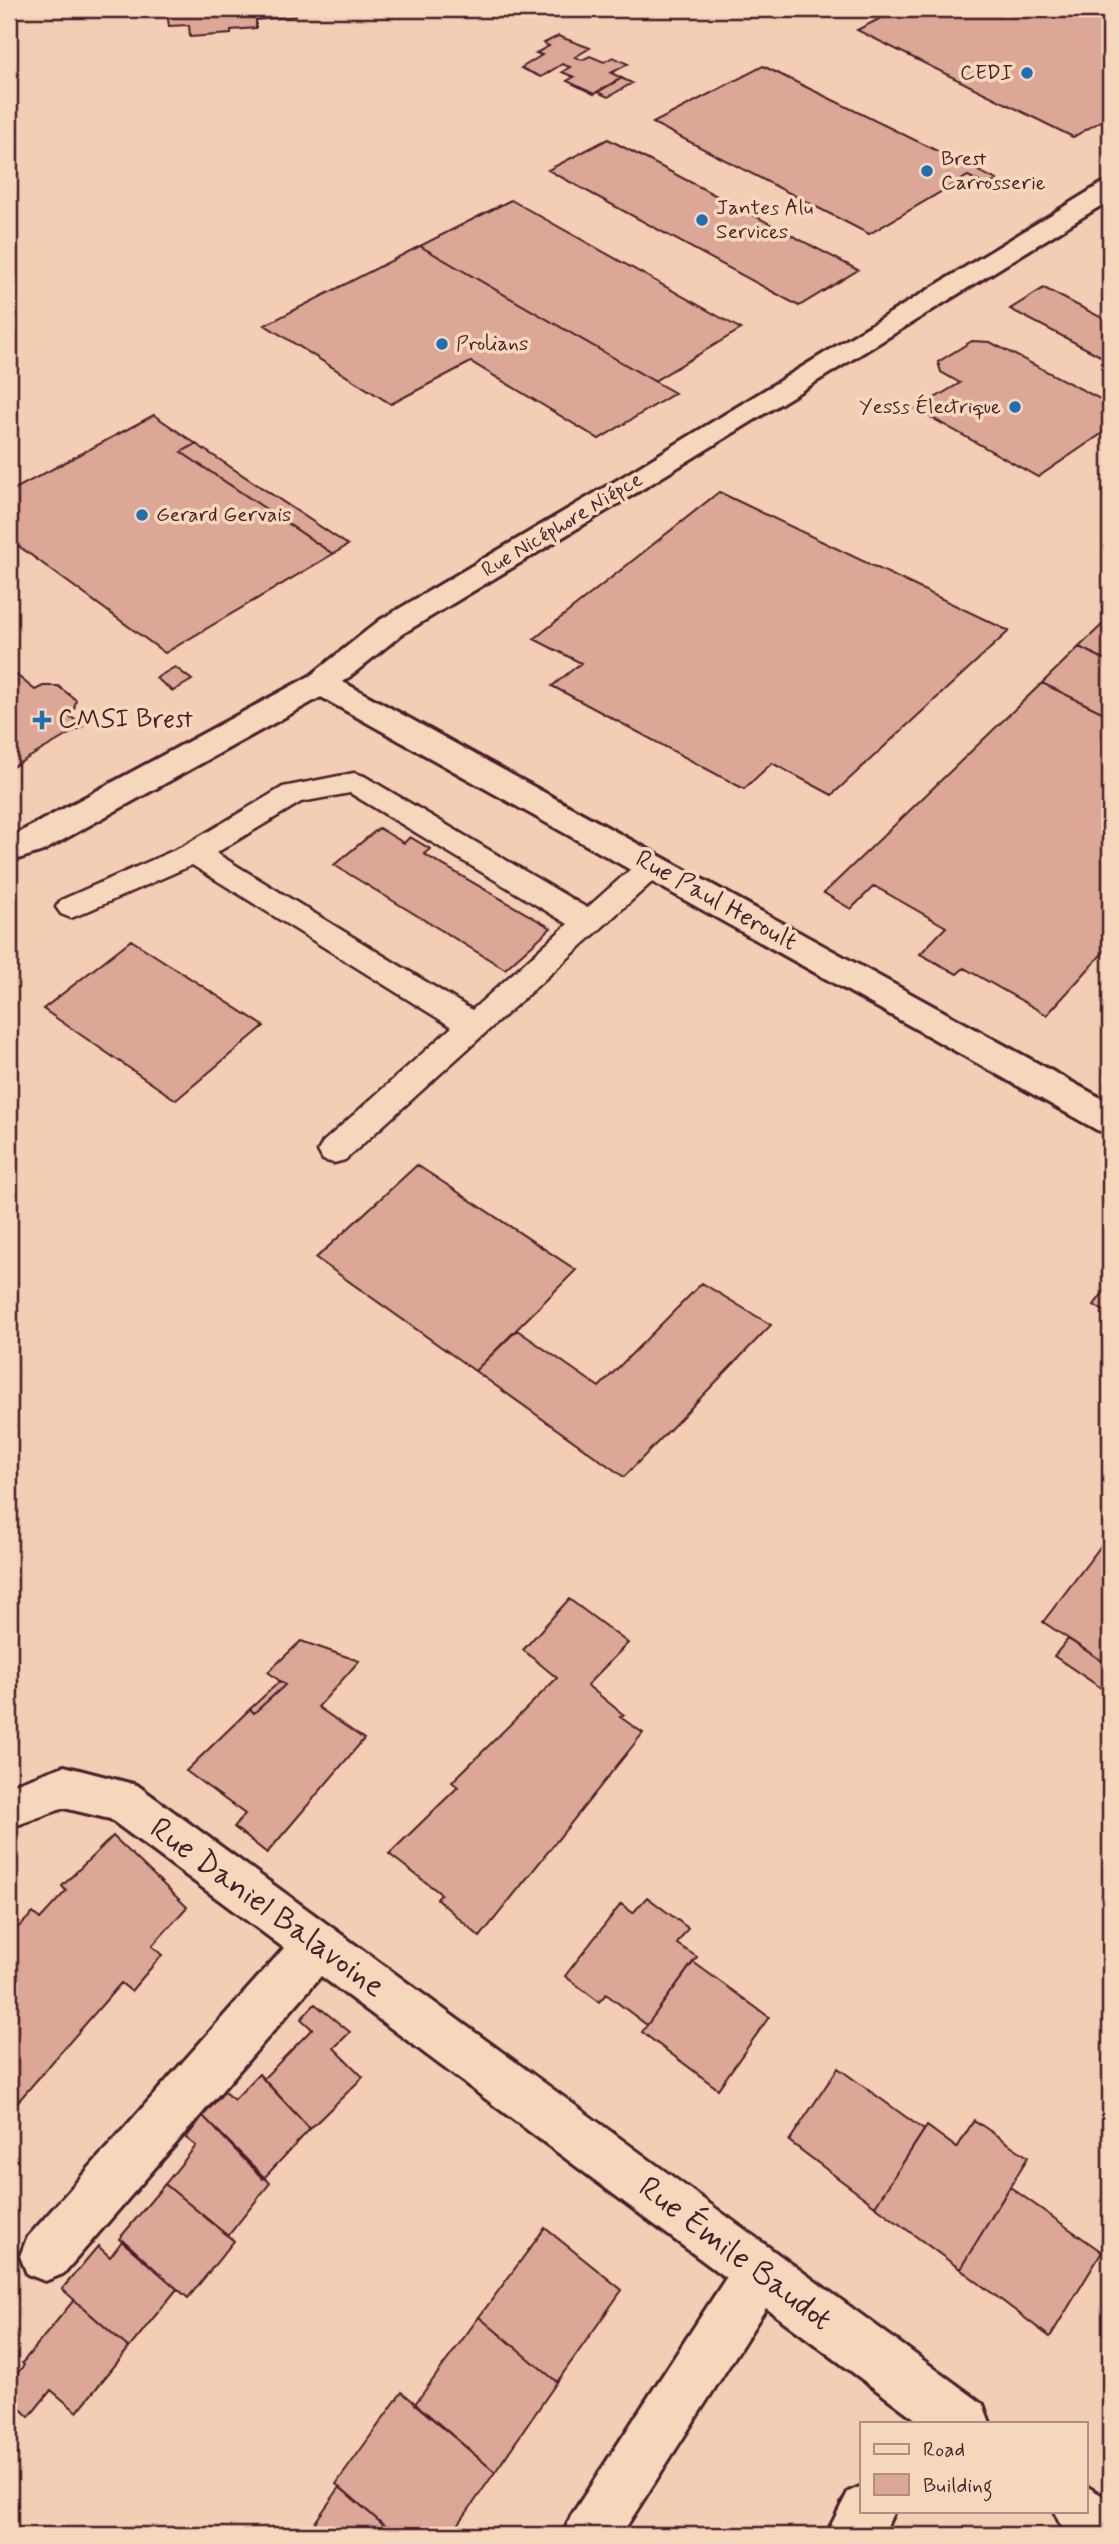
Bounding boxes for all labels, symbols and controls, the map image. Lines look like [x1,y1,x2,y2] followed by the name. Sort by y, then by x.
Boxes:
[960,59,1013,87] place label: CEDI
[1019,65,1035,81] marker: CEDI
[941,145,1046,197] place label: Brest Carrosserie
[919,163,935,179] marker: Brest Carrosserie
[716,194,813,246] place label: Jantes Alu Services
[694,212,710,228] marker: Jantes Alu Services
[456,330,528,358] place label: Prolians
[434,336,450,352] marker: Prolians
[859,393,1001,421] place label: Yesss Électrique
[1007,399,1023,415] marker: Yesss Électrique
[476,466,648,584] street label: Rue Nicéphore Niépce
[156,501,292,529] place label: Gerard Gervais
[134,507,150,523] marker: Gerard Gervais
[58,703,193,737] place label: CMSI Brest
[32,710,52,730] marker: CMSI Brest
[629,843,803,959] street label: Rue Paul Heroult
[141,1808,393,2008] street label: Rue Daniel Balavoine
[630,2167,840,2341] street label: Rue Émile Baudot
[860,2422,1088,2512] legend
[923,2436,965,2464] text: Road
[923,2472,993,2502] text: Building

